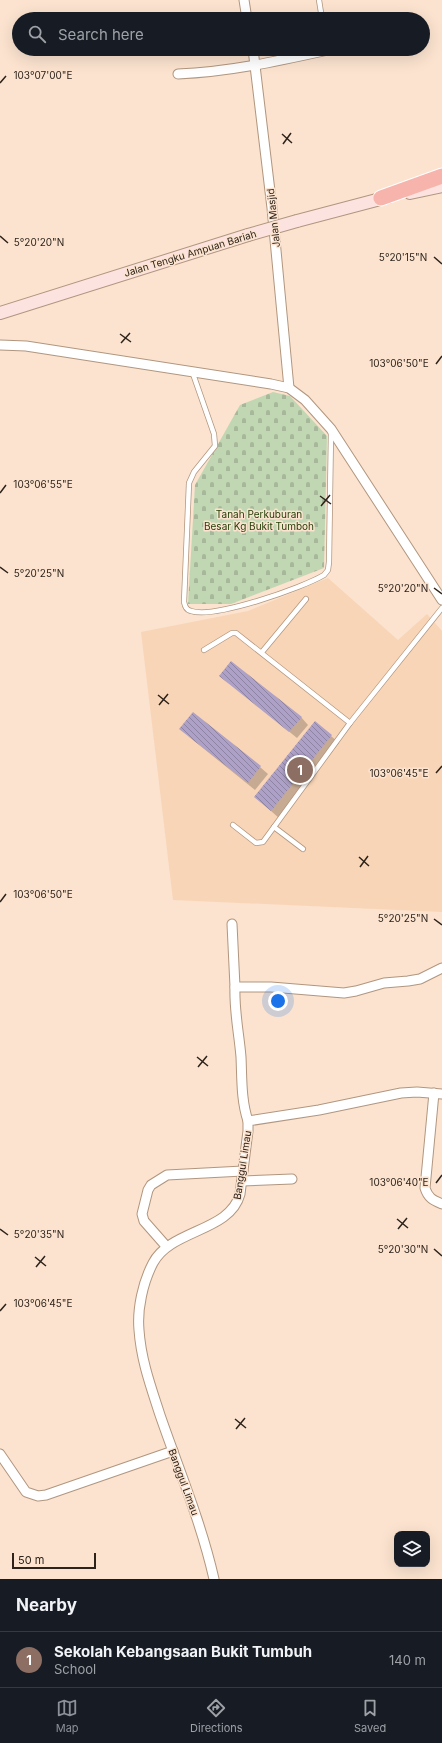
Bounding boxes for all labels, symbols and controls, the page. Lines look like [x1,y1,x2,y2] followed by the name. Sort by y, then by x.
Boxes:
[12,12,430,56] search box
[26,23,48,45] icon: search
[58,25,144,44] text: Search here
[13,69,73,81] text: 103°07'00"E
[264,188,282,248] street label: Jalan Masjid
[122,227,258,279] street label: Jalan Tengku Ampuan Bariah
[14,236,64,248] text: 5°20'20"N
[379,251,427,263] text: 5°20'15"N
[369,357,429,369] text: 103°06'50"E
[13,478,73,490] text: 103°06'55"E
[204,508,314,532] park label: Tanah Perkuburan Besar Kg Bukit Tumboh
[14,567,64,579] text: 5°20'25"N
[378,582,428,594] text: 5°20'20"N
[287,755,313,785] pin: 1
[369,767,429,779] text: 103°06'45"E
[13,888,73,900] text: 103°06'50"E
[378,912,428,924] text: 5°20'25"N
[268,991,288,1011] your location
[231,1129,253,1200] street label: Banggul Limau
[369,1176,429,1188] text: 103°06'40"E
[14,1228,64,1240] text: 5°20'35"N
[378,1243,428,1255] text: 5°20'30"N
[13,1297,73,1309] text: 103°06'45"E
[166,1447,202,1517] street label: Banggul Limau
[394,1531,430,1567] map controls
[394,1531,430,1567] button: layers
[12,1551,96,1570] scale bar
[18,1553,44,1567] text: 50 m
[16,1595,77,1615] text: Nearby
[54,1642,312,1661] text: Sekolah Kebangsaan Bukit Tumbuh
[26,1652,32,1668] text: 1
[389,1652,426,1668] text: 140 m
[54,1661,96,1677] text: School
[56,1697,79,1735] tab: Map
[190,1697,243,1735] tab: Directions
[354,1697,386,1735] tab: Saved

